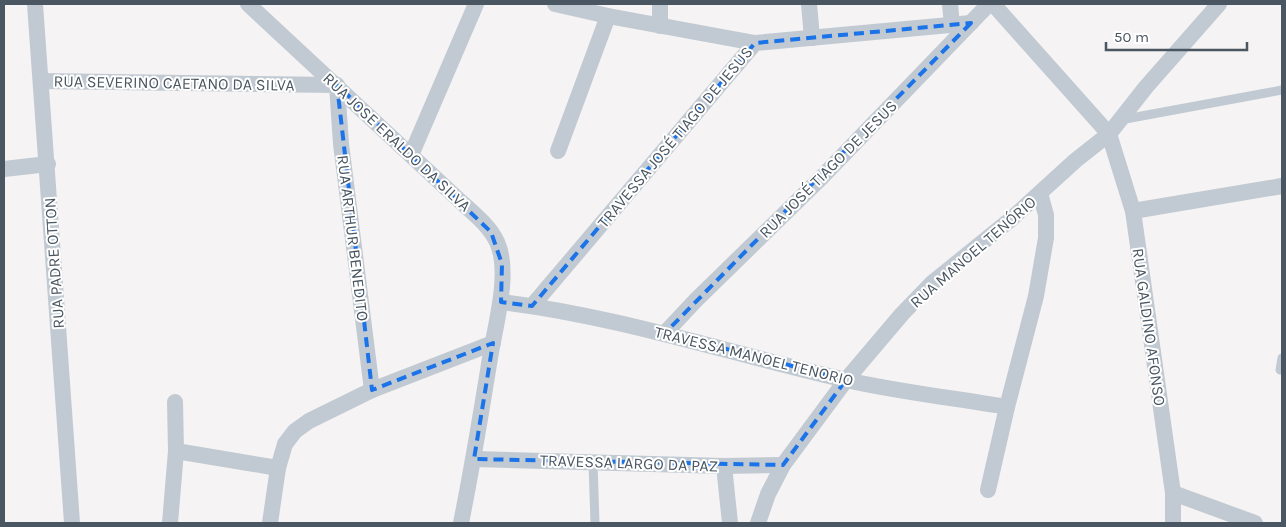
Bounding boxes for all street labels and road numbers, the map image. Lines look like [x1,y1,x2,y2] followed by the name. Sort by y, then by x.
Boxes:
[594,42,756,232] street label: TRAVESSA JOSÉ TIAGO DE JESUS
[319,69,475,215] street label: RUA JOSE ERALDO DA SILVA
[53,71,295,95] street label: RUA SEVERINO CAETANO DA SILVA
[755,96,901,242] street label: RUA JOSÉ TIAGO DE JESUS
[333,154,373,322] street label: RUA ARTHUR BENEDITO
[906,192,1040,312] street label: RUA MANOEL TENÓRIO
[40,197,68,329] street label: RUA PADRE OTTON
[1129,247,1169,407] street label: RUA GALDINO AFONSO
[653,322,855,390] street label: TRAVESSA MANOEL TENORIO
[540,450,718,476] street label: TRAVESSA LARGO DA PAZ

